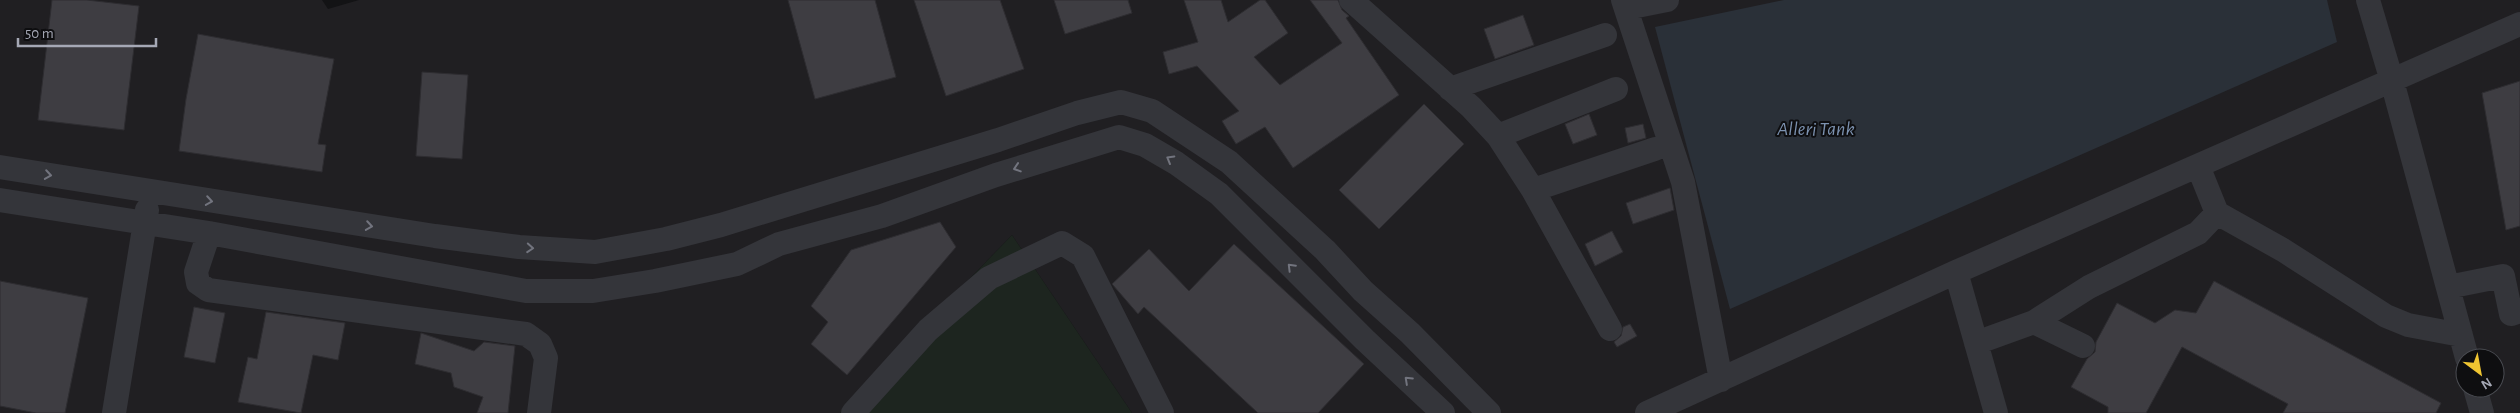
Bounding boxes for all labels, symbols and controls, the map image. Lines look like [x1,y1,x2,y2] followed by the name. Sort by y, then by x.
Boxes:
[18,15,155,47] scale bar
[25,26,54,41] text: 50 m
[1776,119,1855,139] water label: Alleri Tank
[1166,156,1175,166] one-way arrow
[1013,163,1021,173] one-way arrow
[44,169,52,179] one-way arrow
[204,195,213,205] one-way arrow
[365,220,373,230] one-way arrow
[526,242,534,253] one-way arrow
[1288,263,1297,272] one-way arrow
[2455,348,2505,398] north arrow
[2479,375,2494,392] text: N
[1404,377,1413,386] one-way arrow

